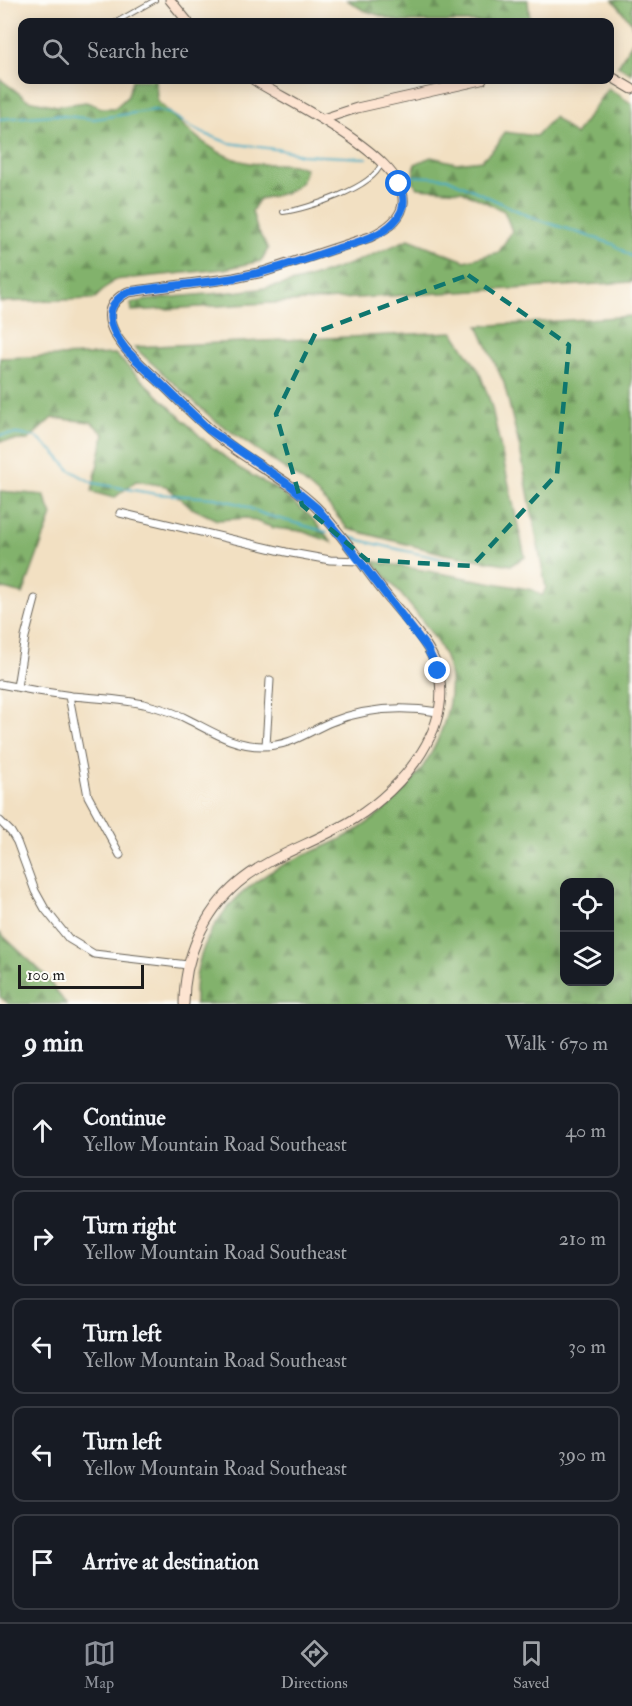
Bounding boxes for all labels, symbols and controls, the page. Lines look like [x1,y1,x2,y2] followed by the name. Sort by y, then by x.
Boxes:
[18,18,614,84] search box
[39,35,72,68] icon: search
[87,37,189,65] text: Search here
[385,170,411,196] route start
[424,657,450,683] route end
[560,878,614,986] map controls
[560,878,614,932] button: locate
[560,932,614,986] button: layers
[18,962,144,989] scale bar
[27,965,65,985] text: 100 m
[24,1027,83,1059] text: 9 min
[505,1031,608,1056] text: Walk · 670 m
[83,1104,166,1132] text: Continue
[26,1114,59,1147] icon: ahead
[565,1118,606,1143] text: 40 m
[83,1132,347,1157] text: Yellow Mountain Road Southeast
[83,1212,176,1240] text: Turn right
[26,1222,59,1255] icon: right
[559,1226,606,1251] text: 210 m
[83,1240,347,1265] text: Yellow Mountain Road Southeast
[83,1320,162,1348] text: Turn left
[26,1330,59,1363] icon: left
[568,1334,606,1359] text: 30 m
[83,1348,347,1373] text: Yellow Mountain Road Southeast
[83,1428,162,1456] text: Turn left
[26,1438,59,1471] icon: left
[558,1442,606,1467] text: 390 m
[83,1456,347,1481] text: Yellow Mountain Road Southeast
[26,1546,59,1579] icon: arrive
[83,1548,259,1576] text: Arrive at destination
[83,1637,116,1693] tab: Map
[281,1637,348,1693] tab: Directions
[513,1637,549,1693] tab: Saved

